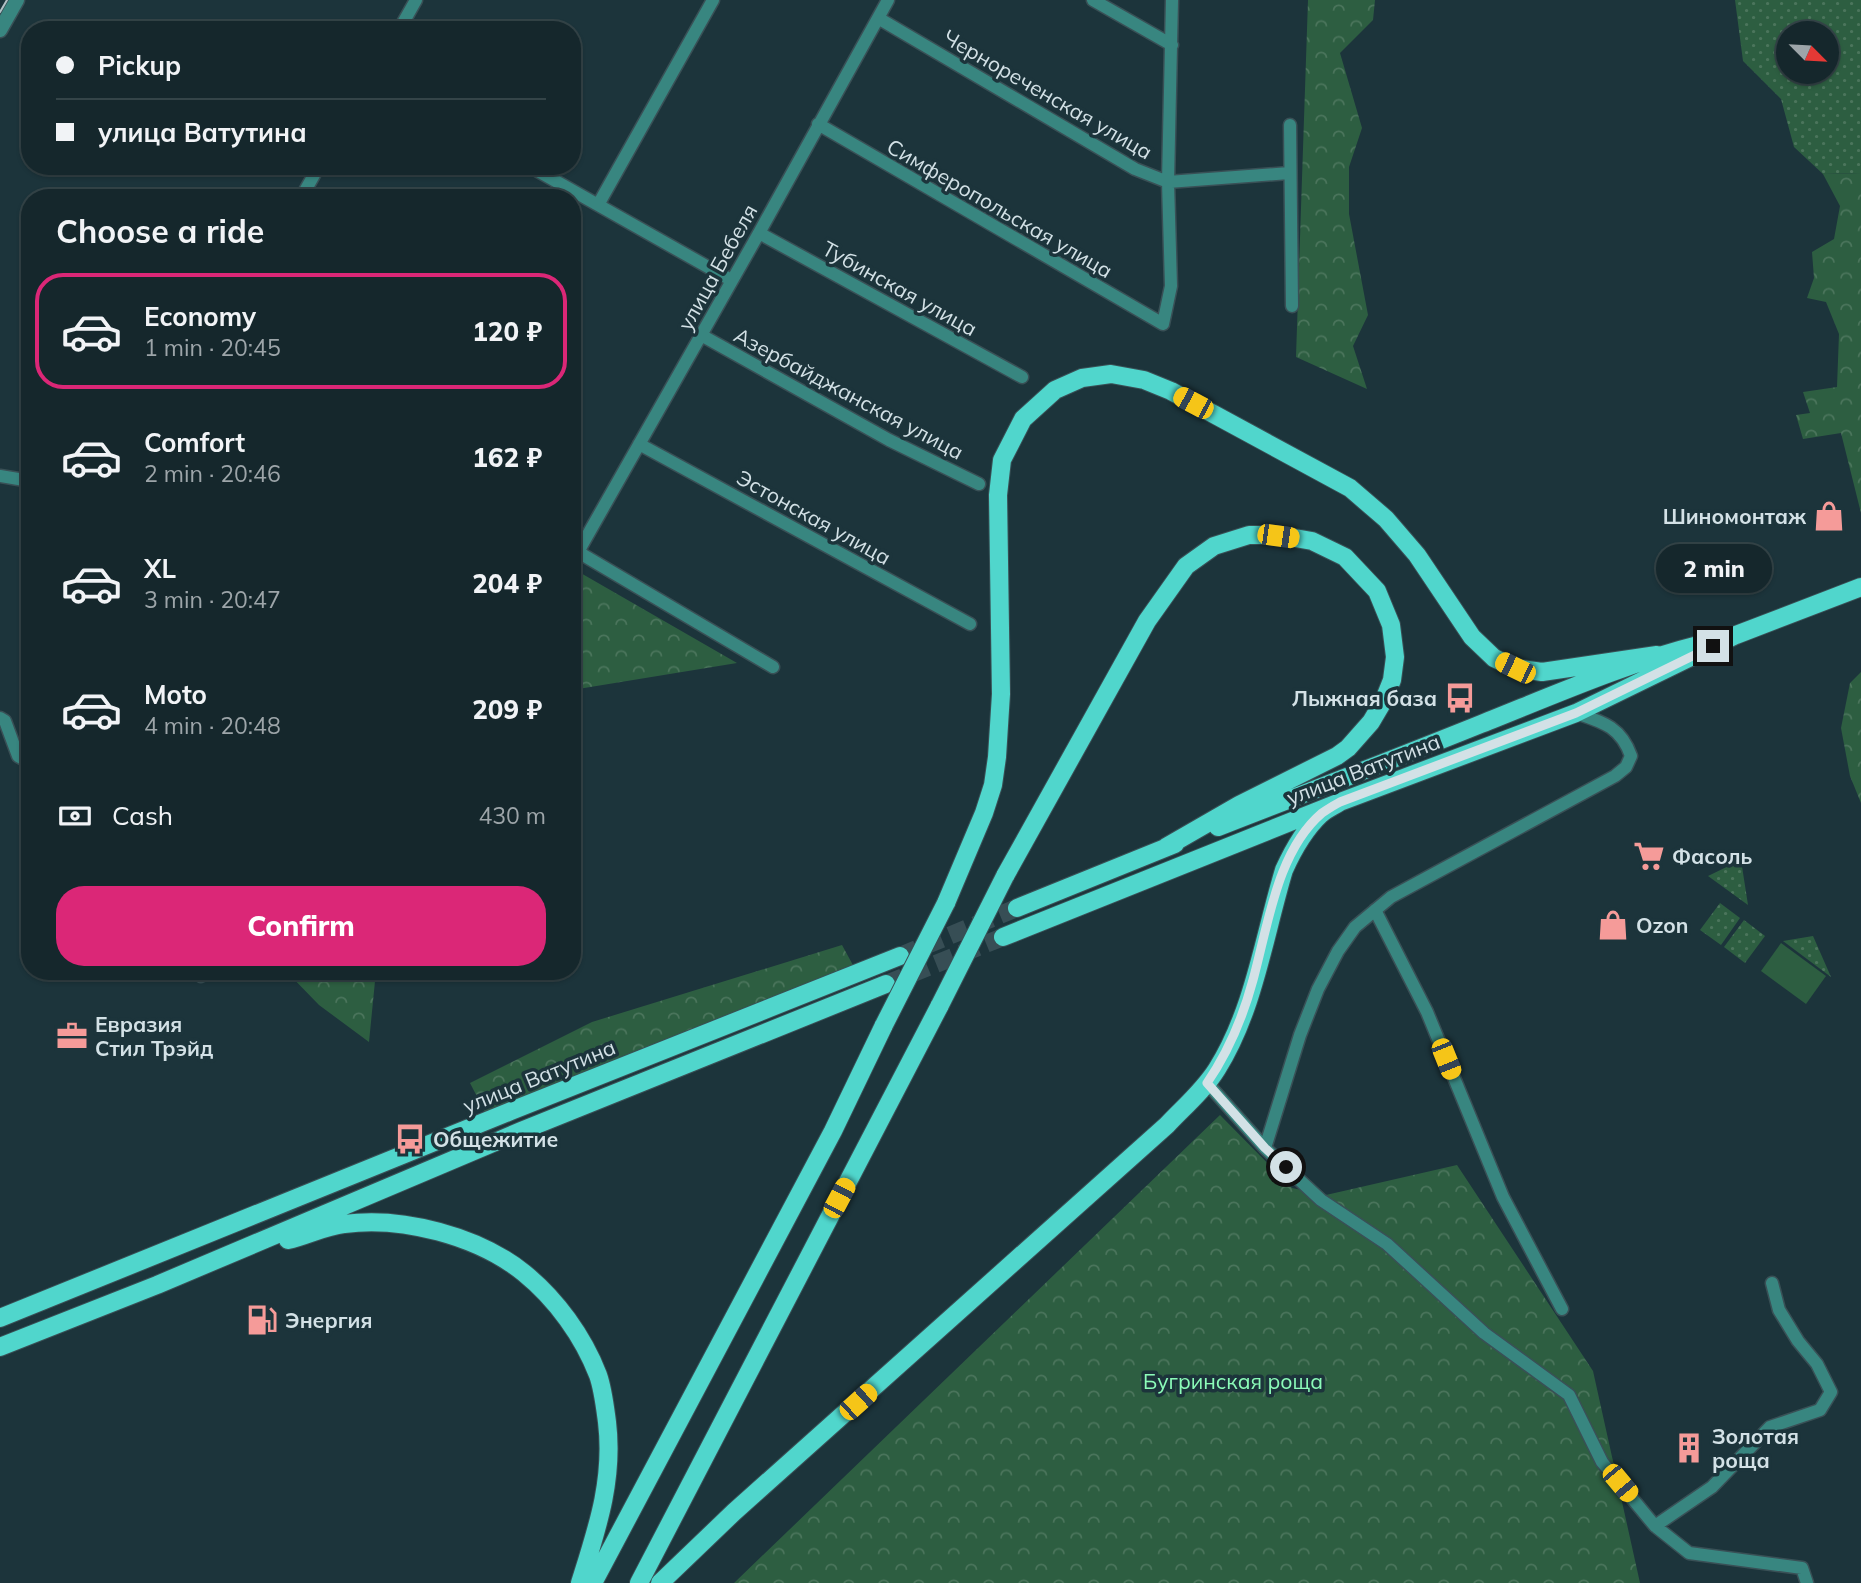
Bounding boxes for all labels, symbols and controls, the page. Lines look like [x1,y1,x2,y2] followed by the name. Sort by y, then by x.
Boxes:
[1776,21,1839,84] north arrow
[1776,21,1839,84] map controls
[939,23,1157,165] street label: Чернореченская улица
[98,49,181,82] text: Pickup
[98,116,307,149] text: улица Ватутина
[883,133,1117,283] street label: Симферопольская улица
[672,199,762,335] street label: улица Бебеля
[56,211,264,251] text: Choose a ride
[818,235,982,341] street label: Тубинская улица
[60,300,123,363] icon: car
[144,300,256,333] text: Economy
[472,315,542,348] text: 120 ₽
[730,321,968,465] street label: Азербайджанская улица
[144,333,281,362] text: 1 min · 20:45
[1170,384,1217,422] car
[60,426,123,489] icon: car
[144,426,245,459] text: Comfort
[472,441,542,474] text: 162 ₽
[144,459,281,488] text: 2 min · 20:46
[732,464,896,570] street label: Эстонская улица
[1812,499,1846,533] shop icon: Шиномонтаж
[1663,503,1806,529] place label: Шиномонтаж
[1256,523,1301,549] car
[1655,544,1771,594] callout: 2 min
[60,552,123,615] icon: car
[144,552,176,585] text: XL
[1683,554,1745,583] text: 2 min
[472,567,542,600] text: 204 ₽
[144,585,281,614] text: 3 min · 20:47
[1697,630,1729,662] route end
[1492,649,1539,687] car
[60,678,123,741] icon: car
[144,678,207,711] text: Moto
[1443,681,1477,715] bus stop icon: Лыжная база
[1292,685,1437,711] place label: Лыжная база
[472,693,542,726] text: 209 ₽
[144,711,281,740] text: 4 min · 20:48
[1283,728,1443,810] street label: улица Ватутина
[56,797,94,835] icon: cash
[112,799,173,832] text: Cash
[478,801,546,830] text: 430 m
[1632,839,1666,873] supermarket icon: Фасоль
[1672,843,1753,869] place label: Фасоль
[56,886,546,966] button: Confirm
[1596,908,1630,942] shop icon: Ozon
[1636,912,1688,938] place label: Ozon
[95,1011,213,1061] place label: Евразия Стил Трэйд
[55,1019,89,1053] office icon: Евразия Стил Трэйд
[459,1034,619,1118] street label: улица Ватутина
[1429,1036,1464,1082] car
[393,1122,427,1156] bus stop icon: Общежитие
[433,1126,558,1152] place label: Общежитие
[1270,1151,1302,1183] route start
[820,1175,859,1221] car
[245,1303,279,1337] fuel station icon: Энергия
[285,1307,372,1333] place label: Энергия
[1143,1368,1323,1394] park label: Бугринская роща
[836,1380,881,1424] car
[1712,1423,1799,1473] place label: Золотая роща
[1672,1431,1706,1465] building icon: Золотая роща
[1599,1460,1642,1506] car

